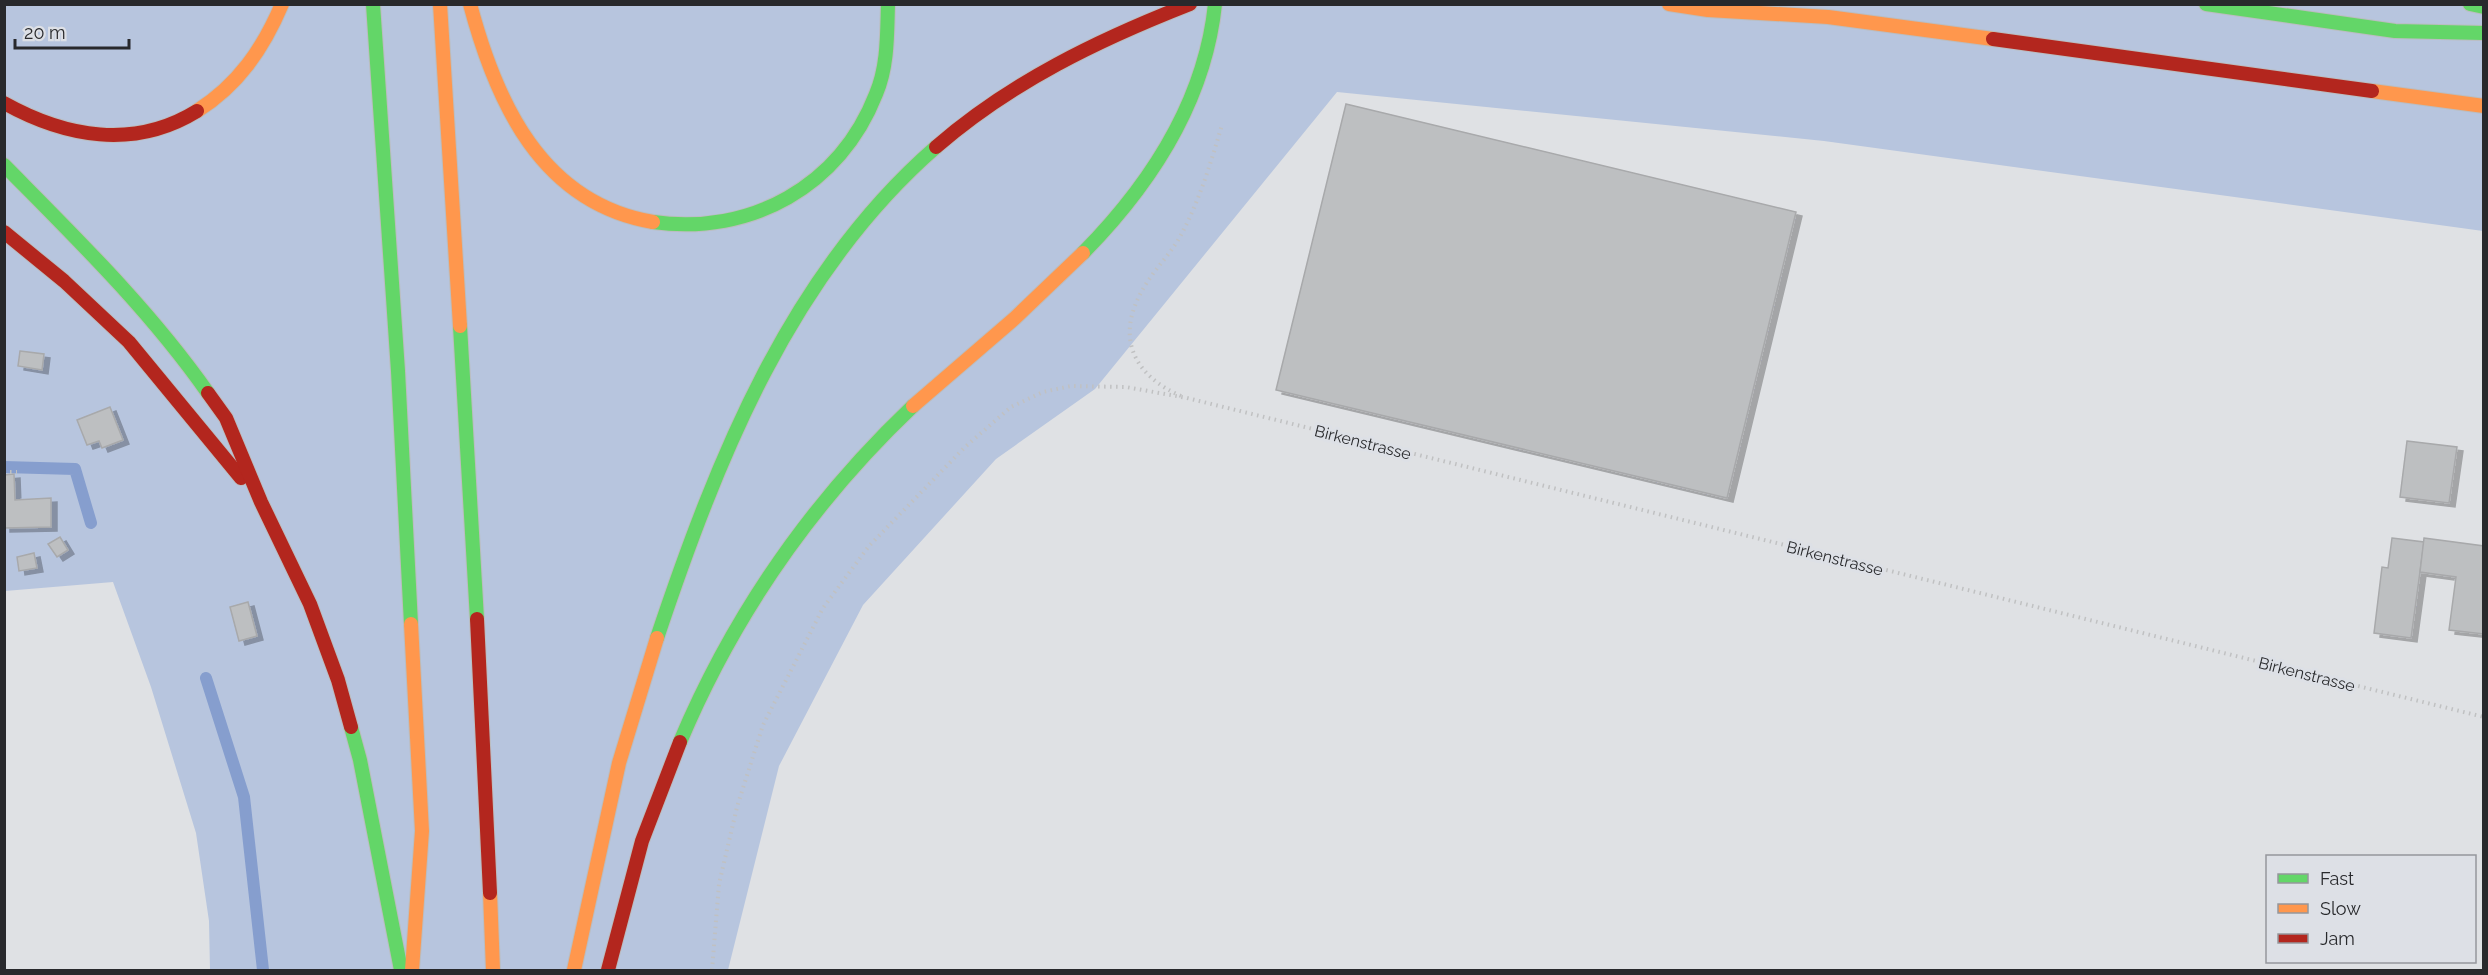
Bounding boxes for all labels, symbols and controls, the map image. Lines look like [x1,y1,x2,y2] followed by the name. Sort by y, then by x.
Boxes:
[15,12,129,50] scale bar
[24,22,66,43] text: 20 m
[1313,421,1413,464] street label: Birkenstrasse
[1785,537,1885,580] street label: Birkenstrasse
[2257,653,2357,696] street label: Birkenstrasse
[2266,855,2476,963] legend
[2320,868,2354,889] text: Fast
[2320,898,2361,919] text: Slow
[2320,928,2355,949] text: Jam

